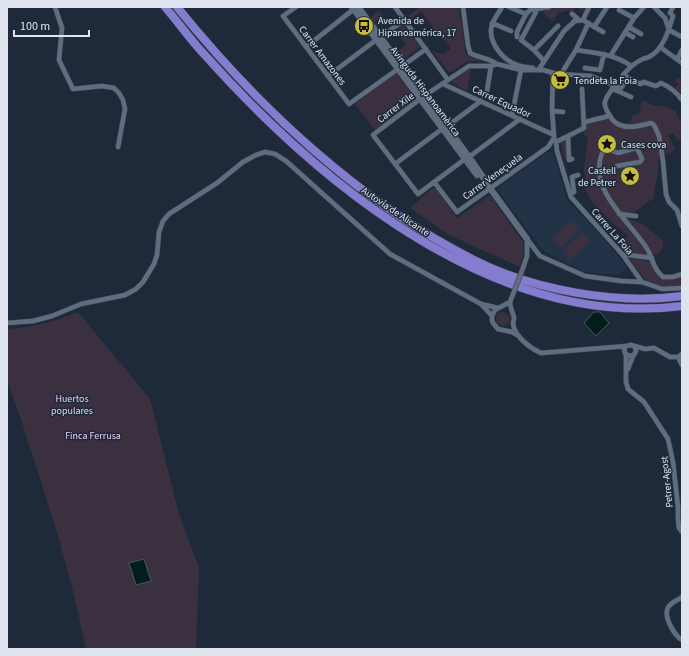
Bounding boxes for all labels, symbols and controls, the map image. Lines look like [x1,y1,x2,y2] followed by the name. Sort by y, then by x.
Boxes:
[14,12,89,38] scale bar
[378,14,456,40] place label: Avenida de Hipanoamérica, 17
[353,15,375,37] bus stop icon: Avenida de Hipanoamérica, 17
[20,18,50,35] text: 100 m
[295,23,349,88] street label: Carrer Amazones
[387,44,464,139] street label: Avinguda Hispanoamèrica
[549,69,571,91] supermarket icon: Tendeta la Foia
[574,74,637,88] place label: Tendeta la Foia
[470,82,534,122] street label: Carrer Equador
[374,89,417,126] street label: Carrer Xile
[596,133,618,155] place icon: Cases cova
[621,138,666,152] place label: Cases cova
[460,150,525,203] street label: Carrer Veneçuela
[578,164,617,190] place label: Castell de Petrer
[619,165,641,187] place icon: Castell de Petrer
[358,184,432,240] street label: Autovía de Alicante
[588,205,636,258] street label: Carrer La Foia
[51,392,93,418] park label: Huertos populares
[65,429,121,443] park label: Finca Ferrusa
[657,455,677,508] street label: Petrer-Agost

